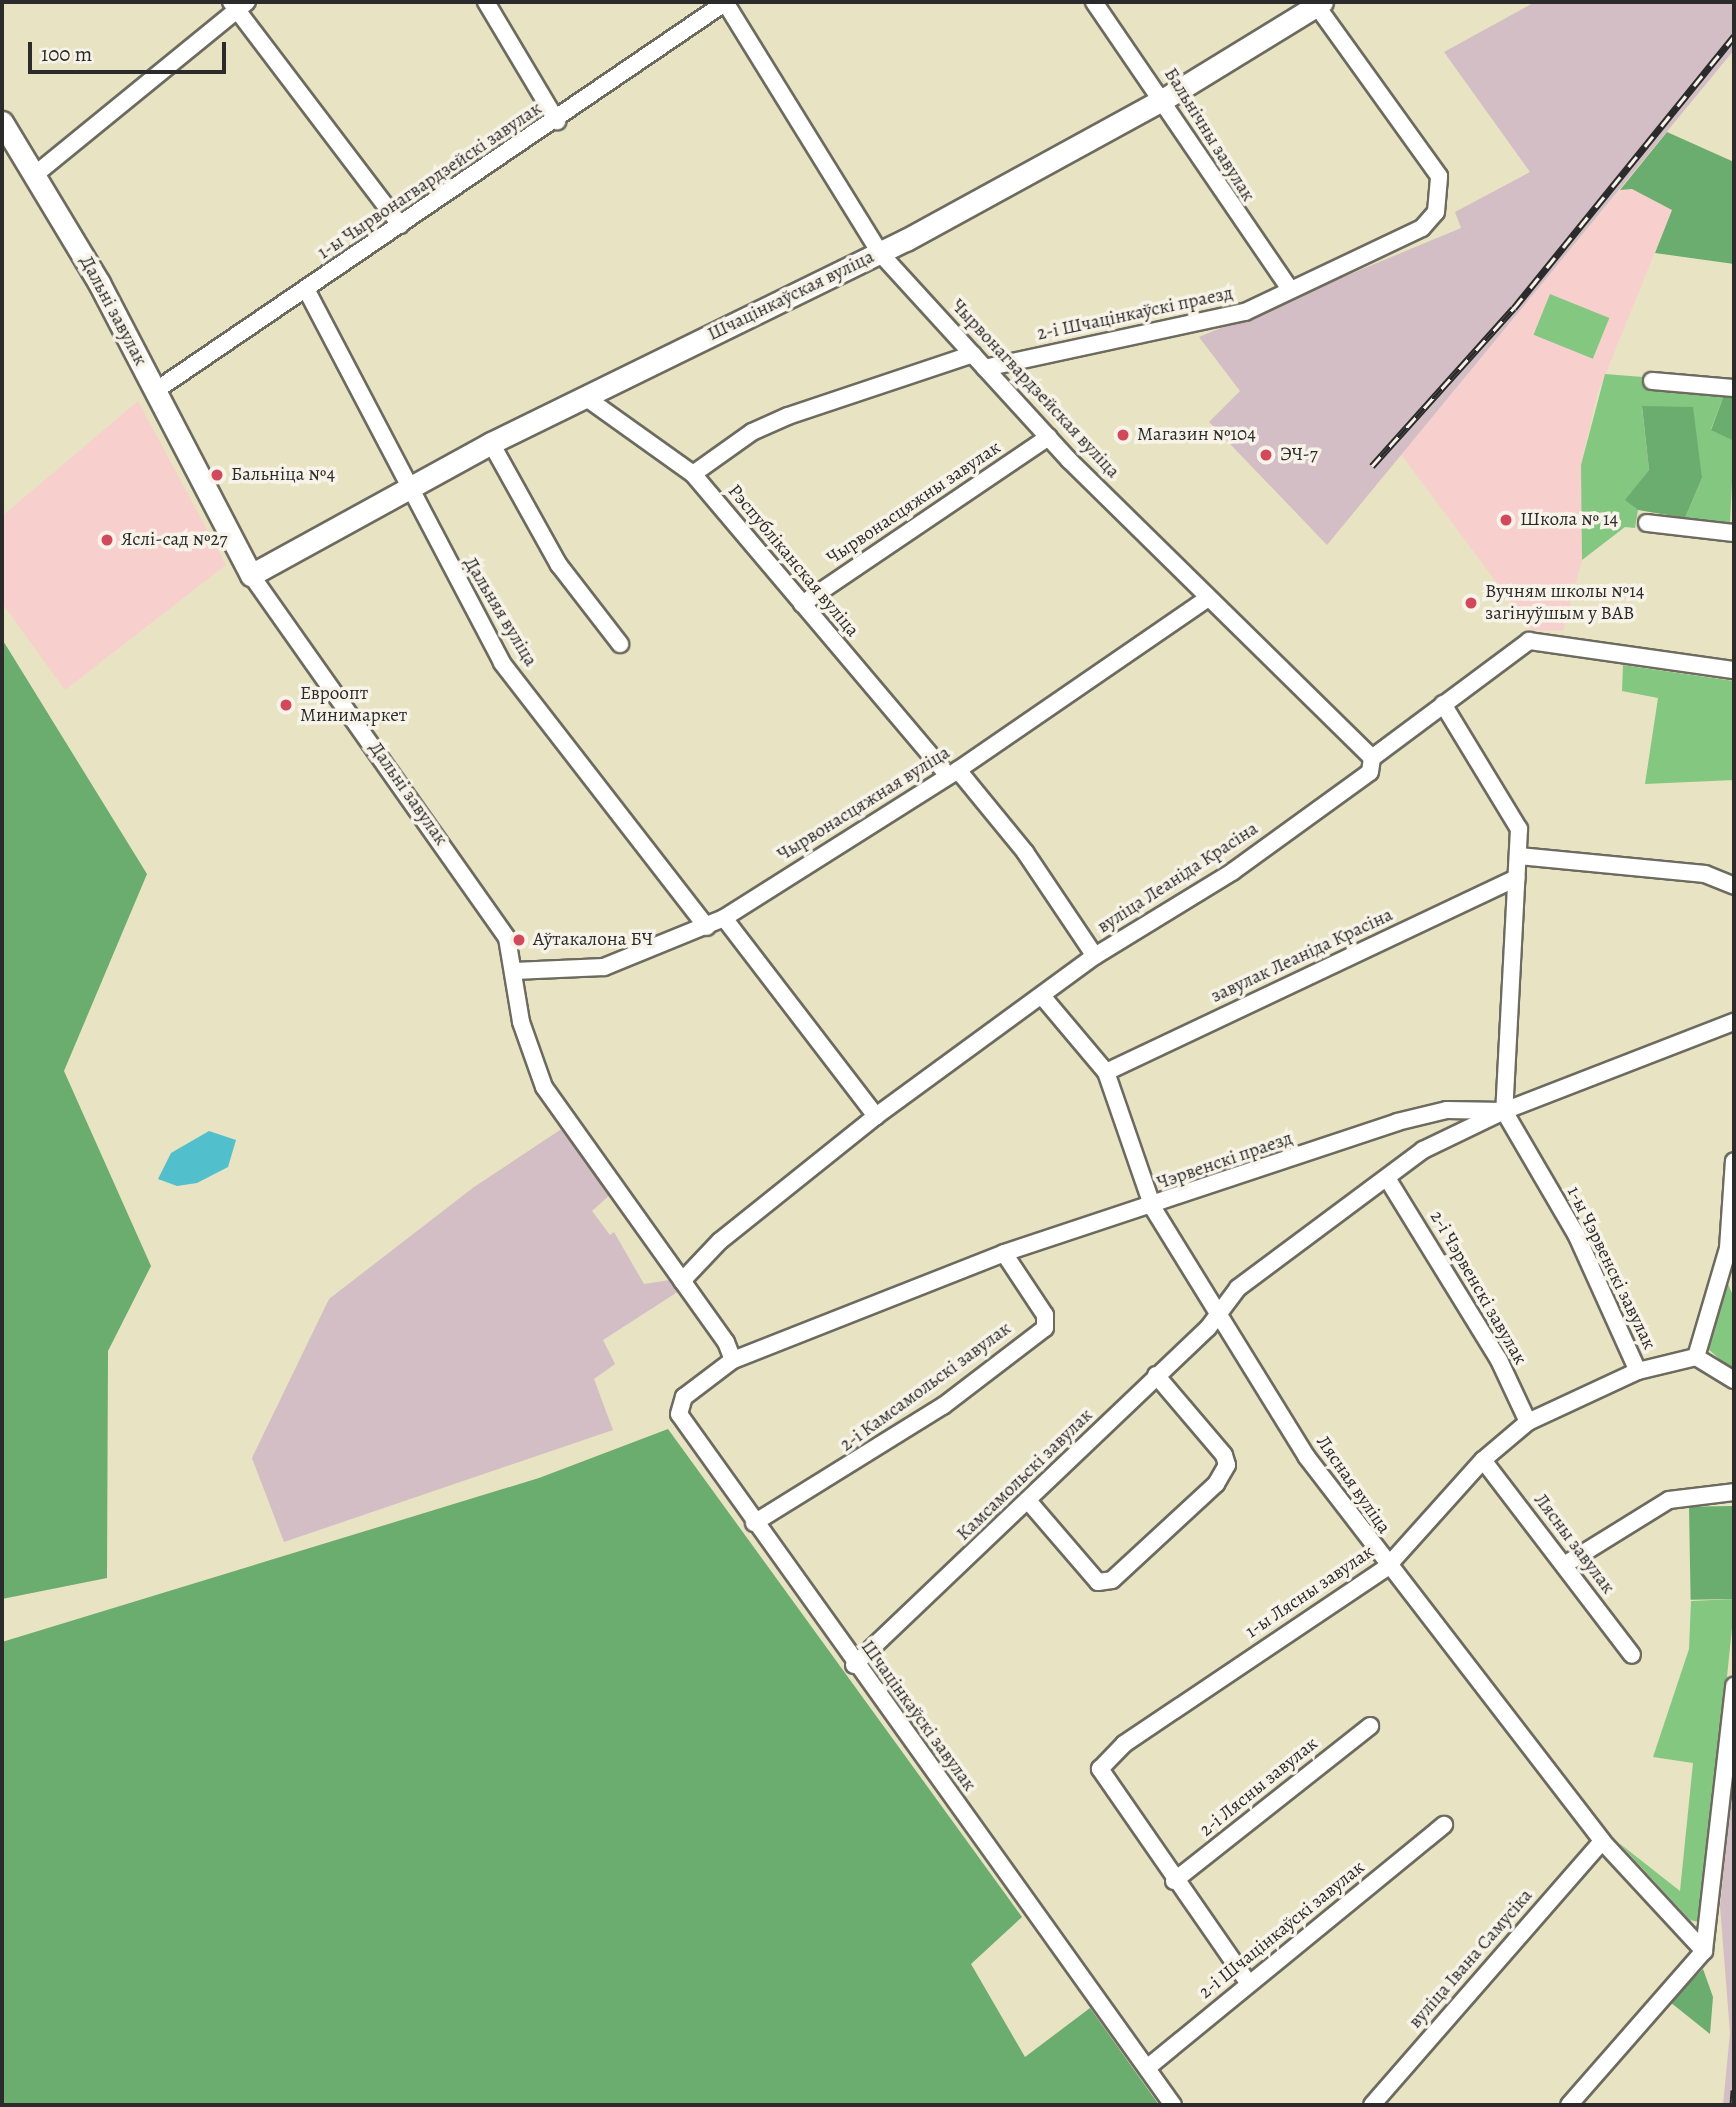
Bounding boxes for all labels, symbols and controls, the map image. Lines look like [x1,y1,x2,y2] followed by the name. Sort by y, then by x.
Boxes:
[32,28,229,72] scale bar
[41,40,92,68] text: 100 m
[1159,64,1259,206] street label: Бальнічны завулак
[314,97,546,265] street label: 1-ы Чырвонагвардзейскі завулак
[704,246,878,346] street label: Шчацінкаўская вуліца
[74,252,152,370] street label: Дальні завулак
[1035,282,1235,346] street label: 2-і Шчацінкаўскі праезд
[946,295,1124,483] street label: Чырвонагвардзейская вуліца
[1137,424,1256,446] place label: Магазин №104
[1115,427,1131,443] marker: Магазин №104
[823,436,1005,570] street label: Чырвонасцяжны завулак
[1280,444,1318,466] place label: ЭЧ-7
[1258,447,1274,463] marker: ЭЧ-7
[231,464,335,486] place label: Бальніца №4
[209,467,225,483] marker: Бальніца №4
[723,480,863,642] street label: Рэспубліканская вуліца
[1520,509,1618,531] place label: Школа № 14
[1498,512,1514,528] marker: Школа № 14
[121,529,227,551] place label: Яслі-сад №27
[99,532,115,548] marker: Яслі-сад №27
[458,553,542,671] street label: Дальняя вуліца
[1485,581,1644,625] place label: Вучням школы №14 загінуўшым у ВАВ
[1463,595,1479,611] marker: Вучням школы №14 загінуўшым у ВАВ
[300,683,407,727] place label: Евроопт Минимаркет
[278,697,294,713] marker: Евроопт Минимаркет
[364,738,452,850] street label: Дальні завулак
[774,742,954,866] street label: Чырвонасцяжная вуліца
[1093,817,1263,939] street label: вуліца Леаніда Красіна
[1207,904,1397,1008] street label: завулак Леаніда Красіна
[533,929,653,951] place label: Аўтакалона БЧ
[511,932,527,948] marker: Аўтакалона БЧ
[1154,1127,1296,1195] street label: Чэрвенскі праезд
[1562,1183,1660,1353] street label: 1-ы Чэрвенскі завулак
[1425,1207,1531,1369] street label: 2-і Чэрвенскі завулак
[836,1317,1016,1457] street label: 2-і Камсамольскі завулак
[952,1404,1098,1546] street label: Камсамольскі завулак
[1311,1432,1395,1538] street label: Лясная вуліца
[1529,1489,1619,1599] street label: Лясны завулак
[1241,1541,1379,1643] street label: 1-ы Лясны завулак
[856,1636,980,1796] street label: Шчацінкаўскі завулак
[1195,1732,1323,1842] street label: 2-і Лясны завулак
[1195,1856,1369,2004] street label: 2-і Шчацінкаўскі завулак
[1404,1885,1538,2033] street label: вуліца Івана Самусіка

